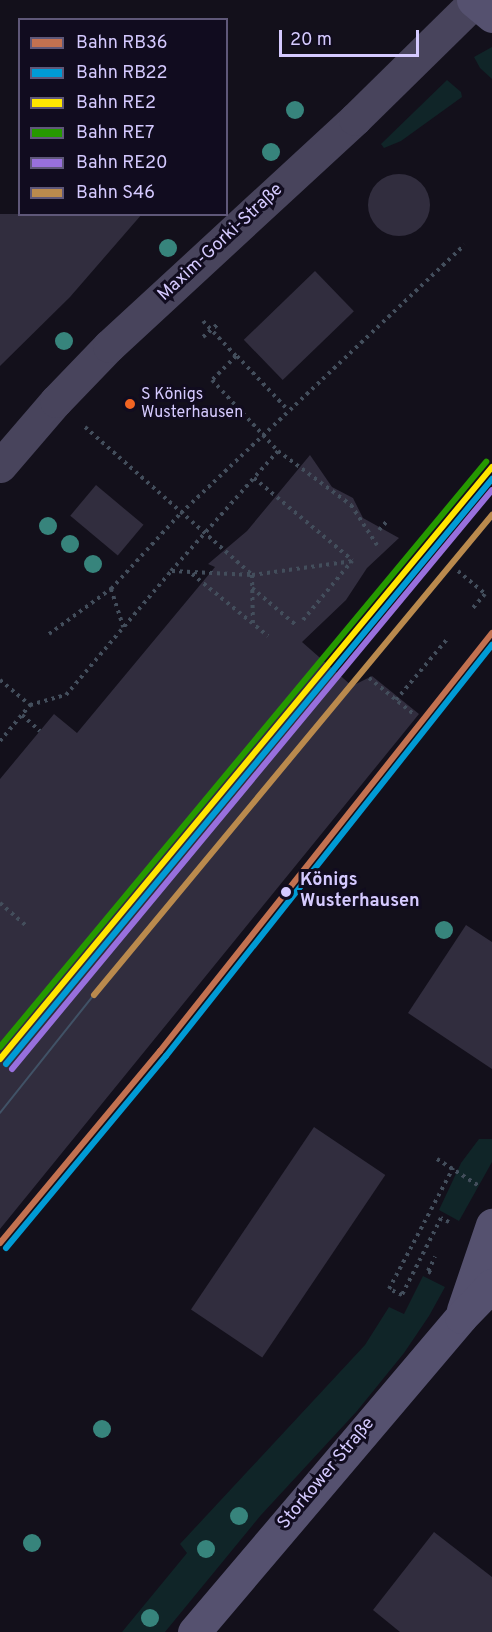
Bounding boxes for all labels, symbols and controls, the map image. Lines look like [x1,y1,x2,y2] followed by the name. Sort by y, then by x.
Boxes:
[18,18,228,216] legend
[282,18,422,56] scale bar
[290,29,332,52] text: 20 m
[76,32,168,55] text: Bahn RB36
[76,62,168,85] text: Bahn RB22
[76,92,156,115] text: Bahn RE2
[76,122,154,145] text: Bahn RE7
[76,152,168,175] text: Bahn RE20
[154,180,288,306] street label: Maxim-Gorki-Straße
[76,182,155,205] text: Bahn S46
[141,385,243,423] place label: S Königs Wusterhausen
[124,398,136,410] marker: S Königs Wusterhausen
[300,871,420,914] place label: Königs Wusterhausen
[277,883,295,901] marker: Königs Wusterhausen
[274,1414,380,1534] street label: Storkower Straße

